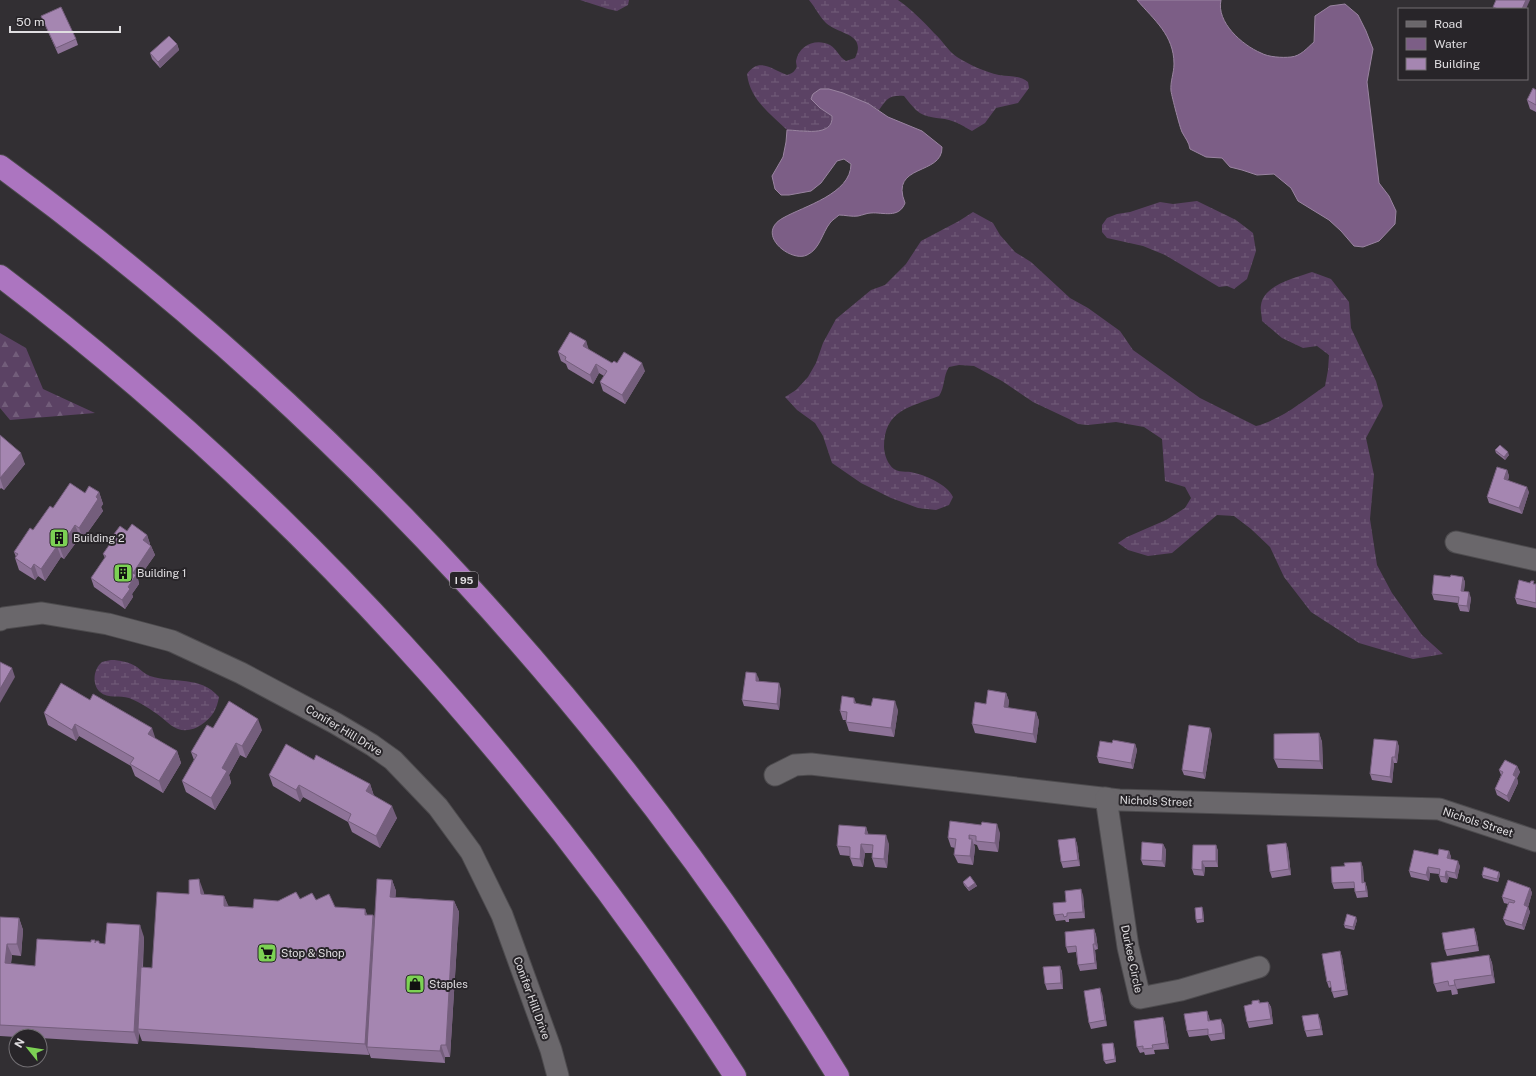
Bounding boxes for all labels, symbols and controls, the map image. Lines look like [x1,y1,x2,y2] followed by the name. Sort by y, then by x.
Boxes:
[10,8,120,34] scale bar
[1398,8,1528,80] legend
[16,15,44,29] text: 50 m
[1434,17,1462,31] text: Road
[1434,37,1468,51] text: Water
[1434,57,1480,71] text: Building
[48,527,70,549] building icon: Building 2
[73,532,125,544] place label: Building 2
[112,562,134,584] building icon: Building 1
[137,567,186,579] place label: Building 1
[450,572,478,588] road number: I 95
[304,702,384,758] street label: Conifer Hill Drive
[1119,794,1193,808] street label: Nichols Street
[1441,805,1515,839] street label: Nichols Street
[1119,924,1145,994] street label: Durkee Circle
[256,942,278,964] supermarket icon: Stop & Shop
[281,947,345,959] place label: Stop & Shop
[511,955,553,1041] street label: Conifer Hill Drive
[404,973,426,995] shop icon: Staples
[429,978,468,990] place label: Staples
[8,1028,48,1068] north arrow
[12,1036,27,1050] text: N

